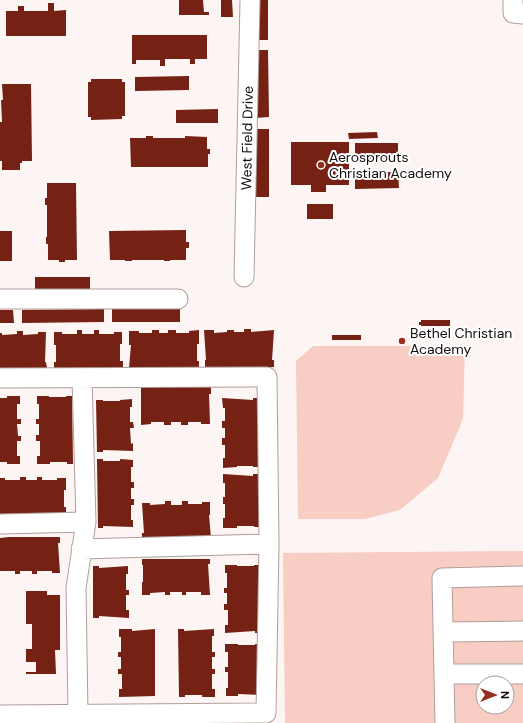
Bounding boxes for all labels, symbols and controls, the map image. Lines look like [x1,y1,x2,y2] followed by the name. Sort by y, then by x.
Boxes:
[237,86,257,190] street label: West Field Drive
[329,148,452,182] place label: Aerosprouts Christian Academy
[316,160,326,170] marker: Aerosprouts Christian Academy
[410,324,512,358] place label: Bethel Christian Academy
[397,336,407,346] marker: Bethel Christian Academy
[475,675,515,715] north arrow
[498,691,512,699] text: N

